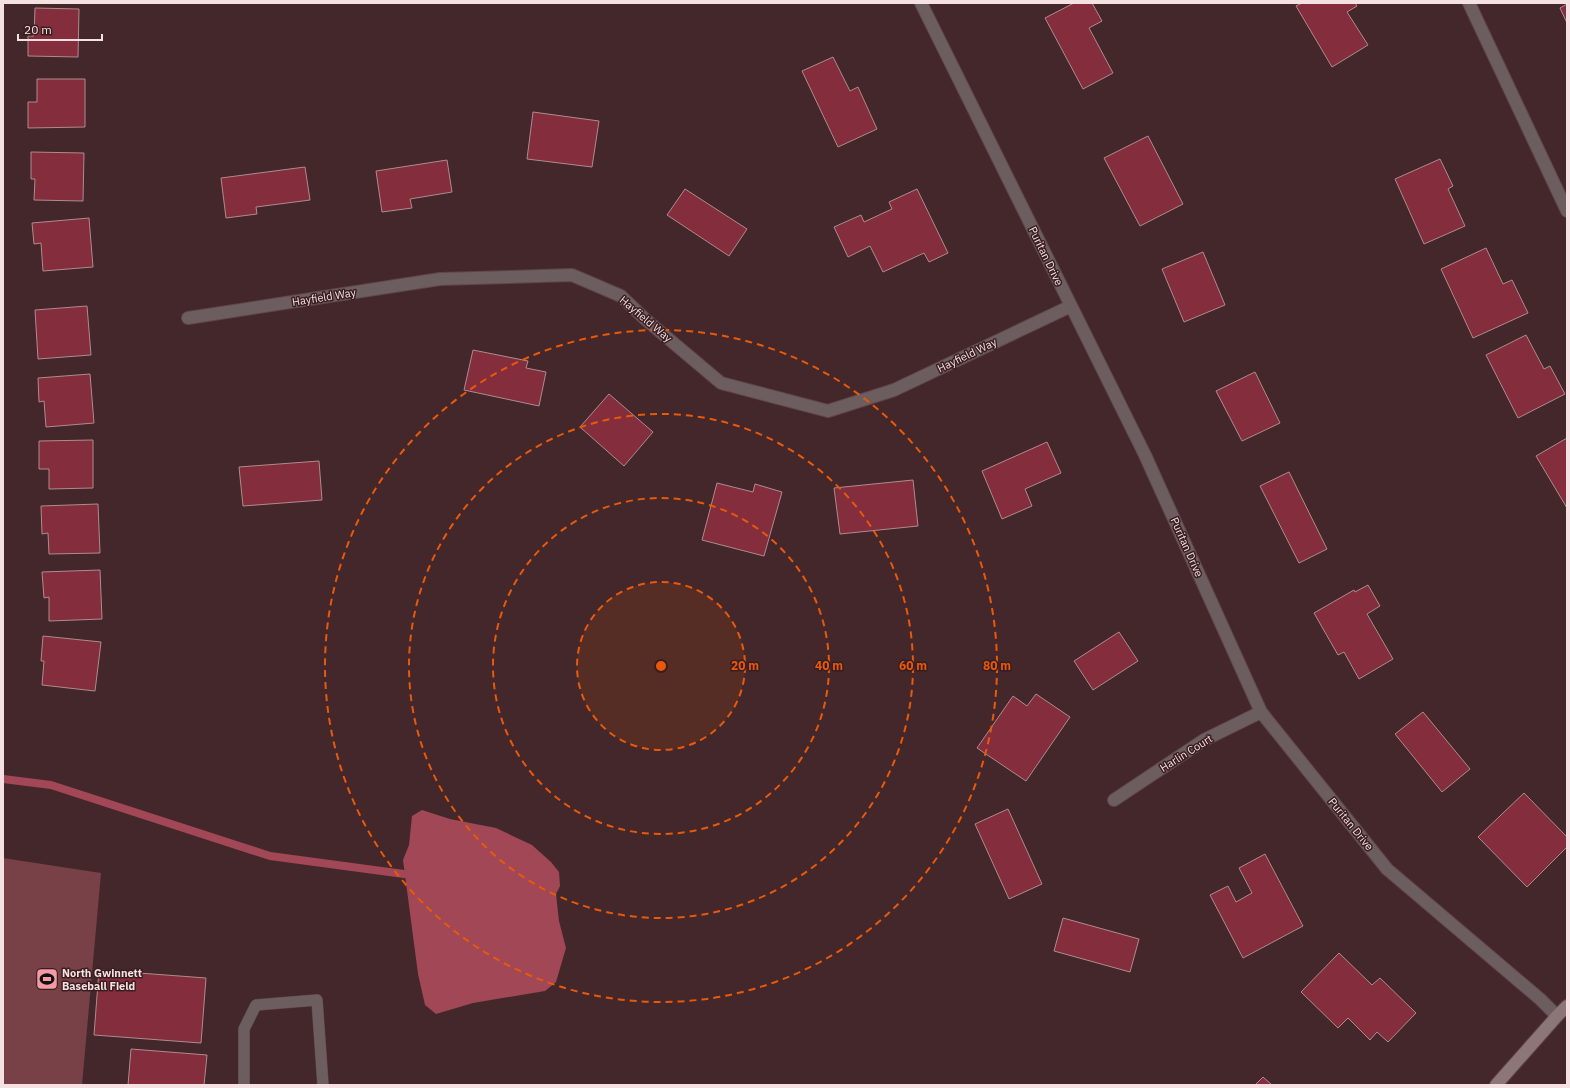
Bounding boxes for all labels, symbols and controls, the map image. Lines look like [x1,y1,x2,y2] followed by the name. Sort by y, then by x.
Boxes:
[18,16,102,42] scale bar
[24,22,52,37] text: 20 m
[1026,224,1066,288] street label: Puritan Drive
[291,285,357,309] street label: Hayfield Way
[617,293,676,345] street label: Hayfield Way
[935,334,999,375] street label: Hayfield Way
[1168,515,1206,579] street label: Puritan Drive
[731,658,759,673] text: 20 m
[815,658,843,673] text: 40 m
[899,658,927,673] text: 60 m
[983,658,1011,673] text: 80 m
[654,659,668,673] centre of rings
[1157,731,1215,775] street label: Harlin Court
[1325,795,1377,853] street label: Puritan Drive
[34,966,60,992] sports icon: North Gwinnett Baseball Field
[62,966,142,993] place label: North Gwinnett Baseball Field

